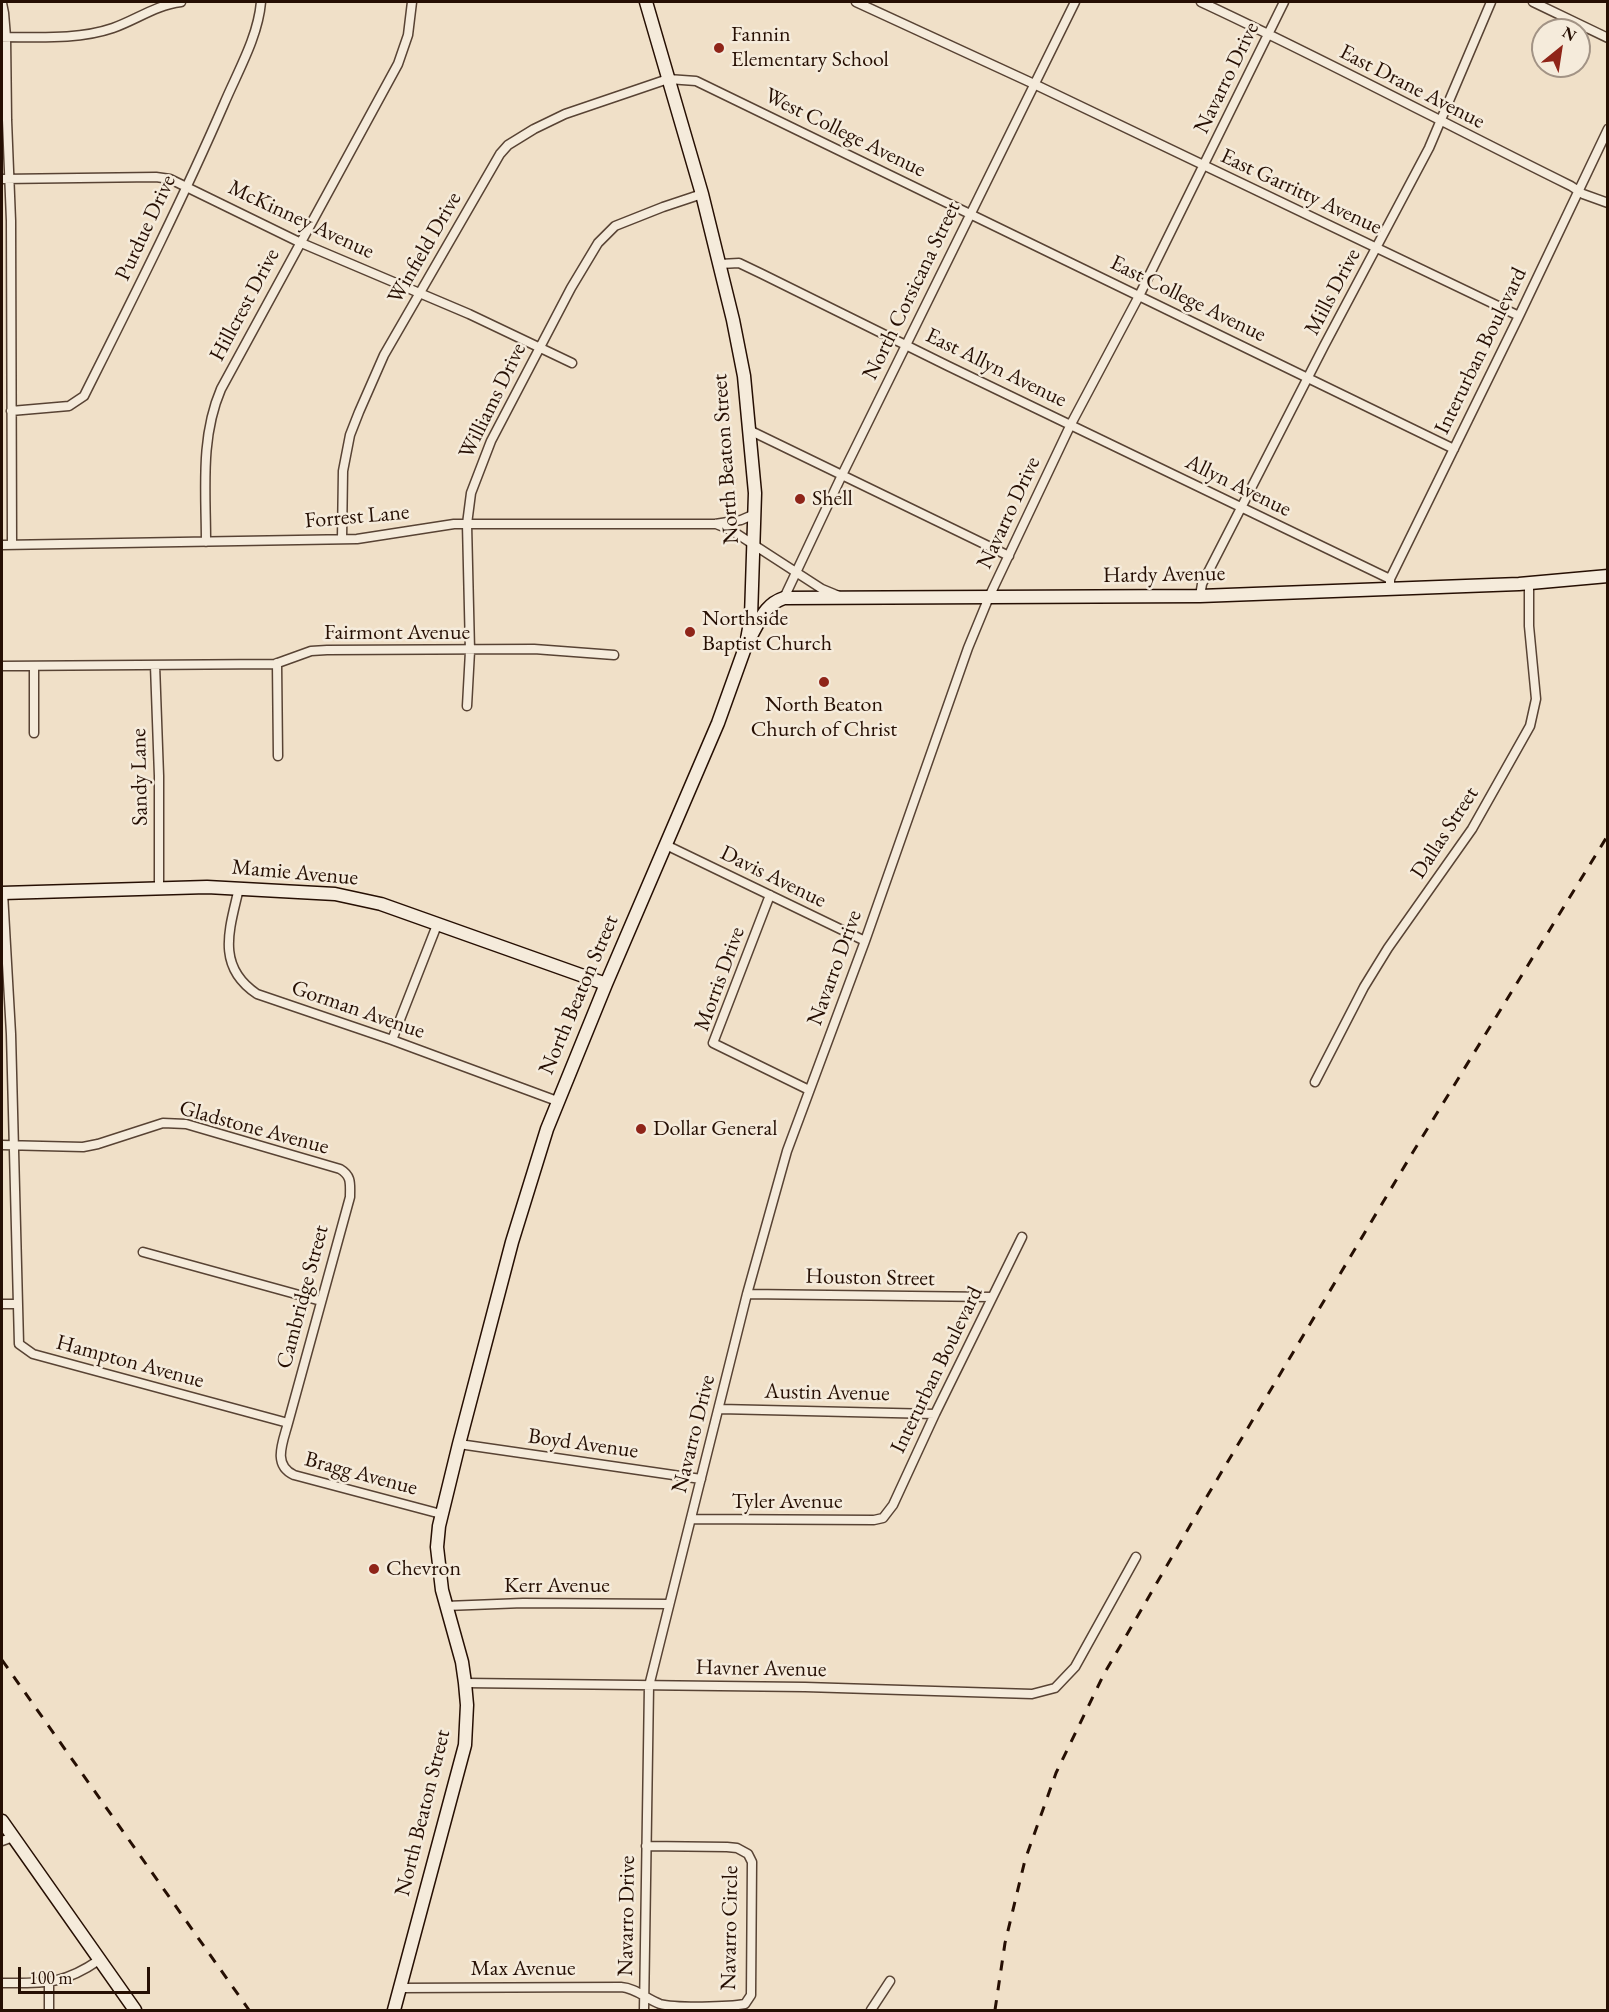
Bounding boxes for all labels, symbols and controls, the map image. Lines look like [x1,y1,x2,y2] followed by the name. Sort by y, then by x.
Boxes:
[1189,18,1265,138] street label: Navarro Drive
[1531,18,1591,78] north arrow
[1558,21,1580,46] text: N
[731,22,889,74] place label: Fannin Elementary School
[1335,39,1489,135] street label: East Drane Avenue
[712,41,726,55] marker: Fannin Elementary School
[760,83,930,183] street label: West College Avenue
[1216,143,1386,241] street label: East Garritty Avenue
[110,171,182,285] street label: Purdue Drive
[224,175,378,265] street label: McKinney Avenue
[382,187,468,309] street label: Winfield Drive
[857,197,967,385] street label: North Corsicana Street
[204,244,286,366] street label: Hillcrest Drive
[1299,244,1367,340] street label: Mills Drive
[1106,250,1270,348] street label: East College Avenue
[1429,263,1533,439] street label: Interurban Boulevard
[921,322,1071,414] street label: East Allyn Avenue
[454,339,532,463] street label: Williams Drive
[707,373,745,545] street label: North Beaton Street
[1181,449,1295,523] street label: Allyn Avenue
[972,453,1046,573] street label: Navarro Drive
[812,486,853,512] place label: Shell
[793,492,807,506] marker: Shell
[304,499,410,535] street label: Forrest Lane
[1103,561,1225,589] street label: Hardy Avenue
[702,606,832,658] place label: Northside Baptist Church
[324,620,470,646] street label: Fairmont Avenue
[683,625,697,639] marker: Northside Baptist Church
[817,675,831,689] marker: North Beaton Church of Christ
[751,692,897,744] place label: North Beaton Church of Christ
[126,728,154,826] street label: Sandy Lane
[1405,782,1485,884] street label: Dallas Street
[716,840,830,914] street label: Davis Avenue
[231,854,359,892] street label: Mamie Avenue
[802,907,868,1029] street label: Navarro Drive
[533,911,625,1079] street label: North Beaton Street
[689,923,751,1035] street label: Morris Drive
[288,975,428,1045] street label: Gorman Avenue
[176,1095,332,1161] street label: Gladstone Avenue
[653,1116,777,1142] place label: Dollar General
[634,1122,648,1136] marker: Dollar General
[271,1222,335,1372] street label: Cambridge Street
[805,1264,935,1292] street label: Houston Street
[885,1282,989,1458] street label: Interurban Boulevard
[53,1330,207,1394] street label: Hampton Avenue
[667,1372,721,1496] street label: Navarro Drive
[764,1379,890,1407] street label: Austin Avenue
[526,1423,640,1465] street label: Boyd Avenue
[302,1446,420,1502] street label: Bragg Avenue
[732,1489,842,1515] street label: Tyler Avenue
[386,1556,461,1582] place label: Chevron
[367,1562,381,1576] marker: Chevron
[504,1573,610,1599] street label: Kerr Avenue
[695,1655,827,1683] street label: Havner Avenue
[390,1727,456,1899] street label: North Beaton Street
[613,1855,641,1977] street label: Navarro Drive
[716,1865,744,1991] street label: Navarro Circle
[21,1955,153,1993] scale bar
[470,1956,576,1982] street label: Max Avenue
[29,1966,73,1989] text: 100 m

